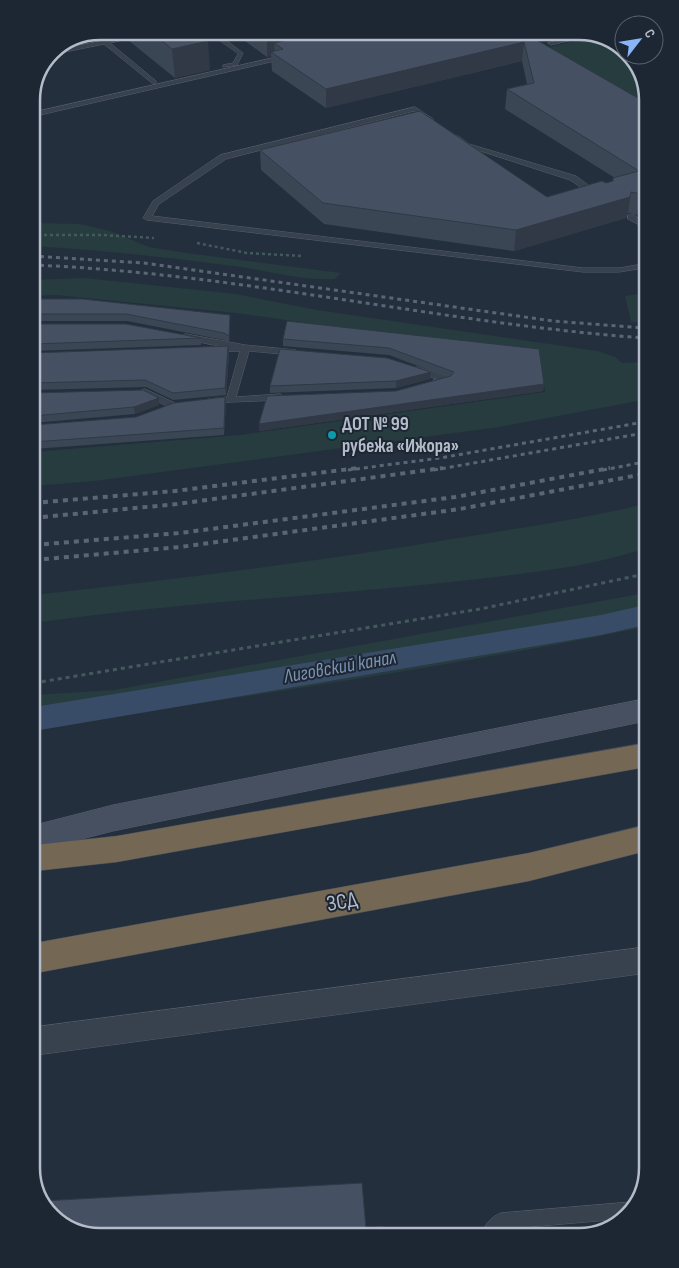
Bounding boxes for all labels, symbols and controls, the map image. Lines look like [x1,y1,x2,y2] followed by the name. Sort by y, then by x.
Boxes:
[614,15,664,65] north arrow
[641,26,659,41] text: С
[342,413,459,458] place label: ДОТ № 99 рубежа «Ижора»
[326,429,338,441] marker: ДОТ № 99 рубежа «Ижора»
[281,645,398,689] water label: Лиговский канал
[324,886,360,918] street label: ЗСД

